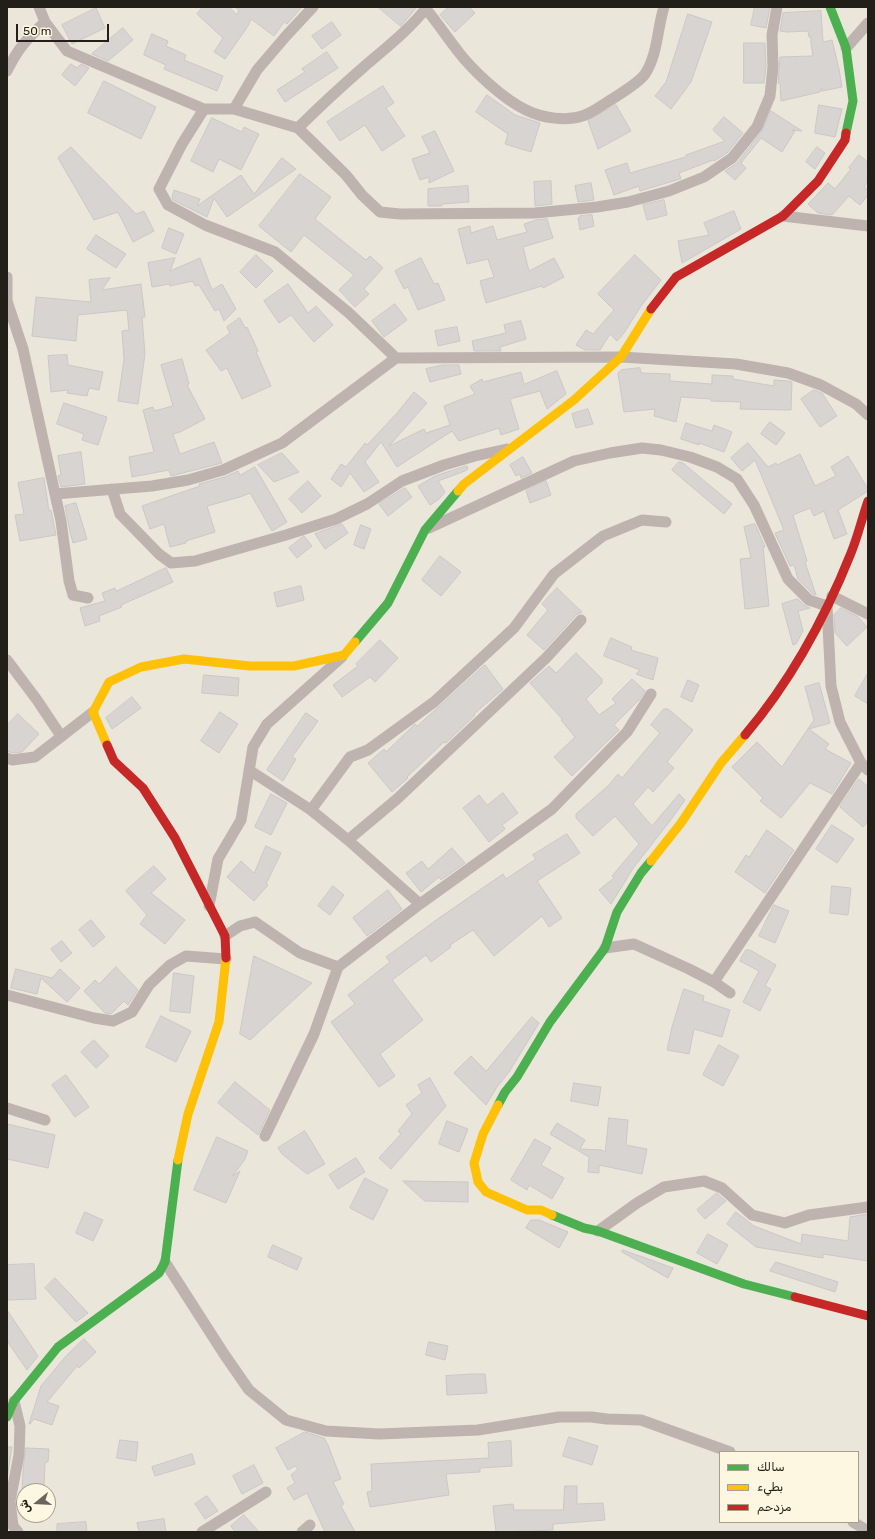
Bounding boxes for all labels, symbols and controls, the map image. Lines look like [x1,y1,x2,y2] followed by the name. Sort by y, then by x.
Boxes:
[18,16,111,42] scale bar
[23,24,51,38] text: 50 m
[719,1451,859,1523] legend
[757,1460,785,1474] text: سالك
[757,1480,783,1494] text: بطيء
[16,1483,56,1523] north arrow
[17,1498,33,1515] text: ش
[757,1500,791,1514] text: مزدحم

